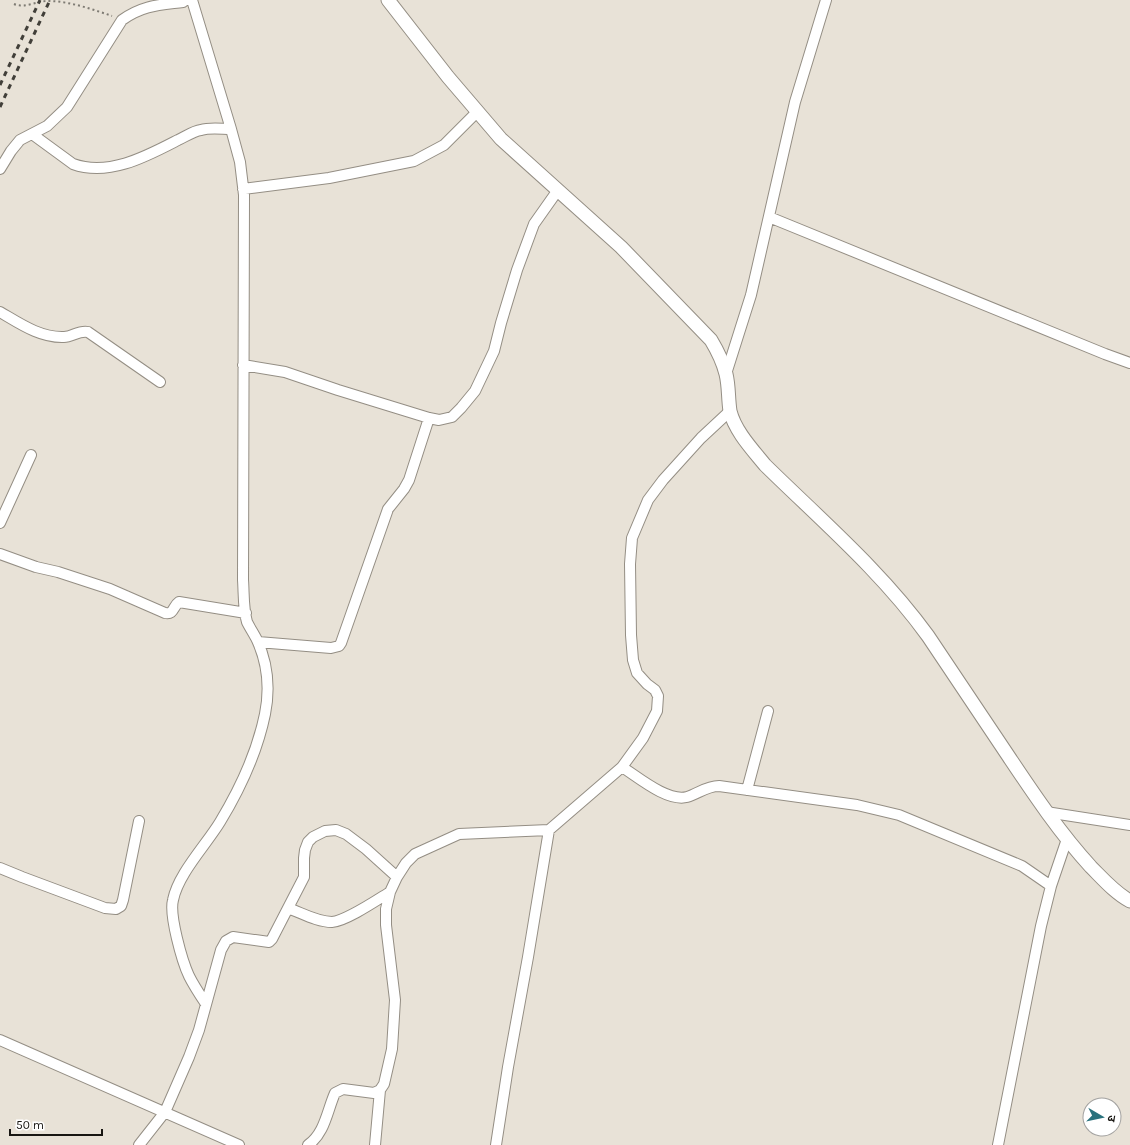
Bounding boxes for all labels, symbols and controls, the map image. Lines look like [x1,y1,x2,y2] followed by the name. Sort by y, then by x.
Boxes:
[1082,1097,1122,1137] north arrow
[10,1111,102,1137] scale bar
[1104,1114,1118,1123] text: उ
[16,1118,44,1132] text: 50 m

